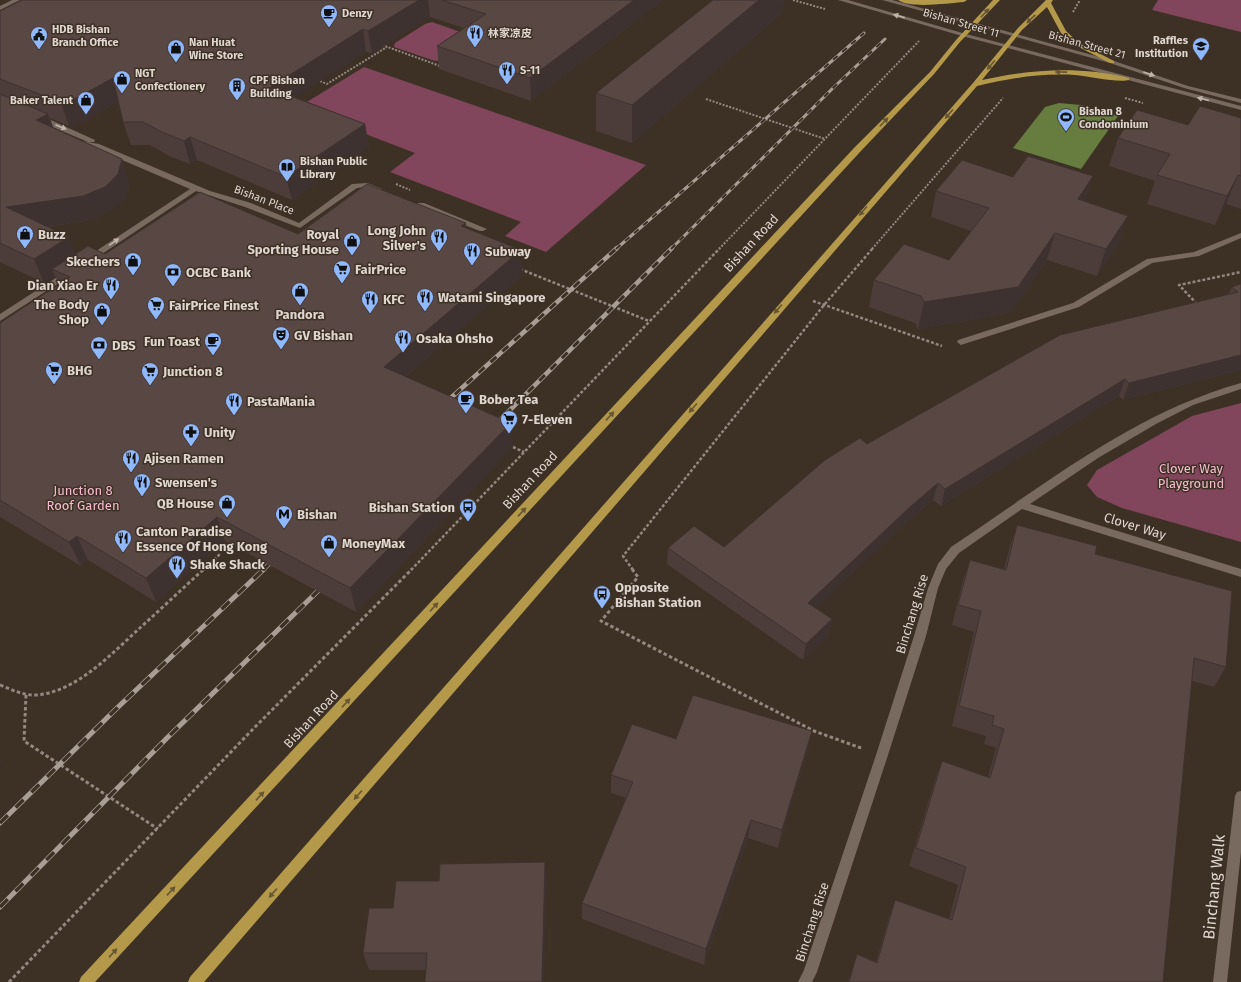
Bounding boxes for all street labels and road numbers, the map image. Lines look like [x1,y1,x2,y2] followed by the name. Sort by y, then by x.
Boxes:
[921,6,1001,40] street label: Bishan Street 11
[1047,28,1127,62] street label: Bishan Street 21
[232,183,296,217] street label: Bishan Place
[720,211,782,275] street label: Bishan Road
[499,448,561,512] street label: Bishan Road
[1102,509,1168,543] street label: Clover Way
[893,572,931,656] street label: Binchang Rise
[280,687,342,751] street label: Bishan Road
[1199,833,1229,940] street label: Binchang Walk
[792,880,832,964] street label: Binchang Rise

